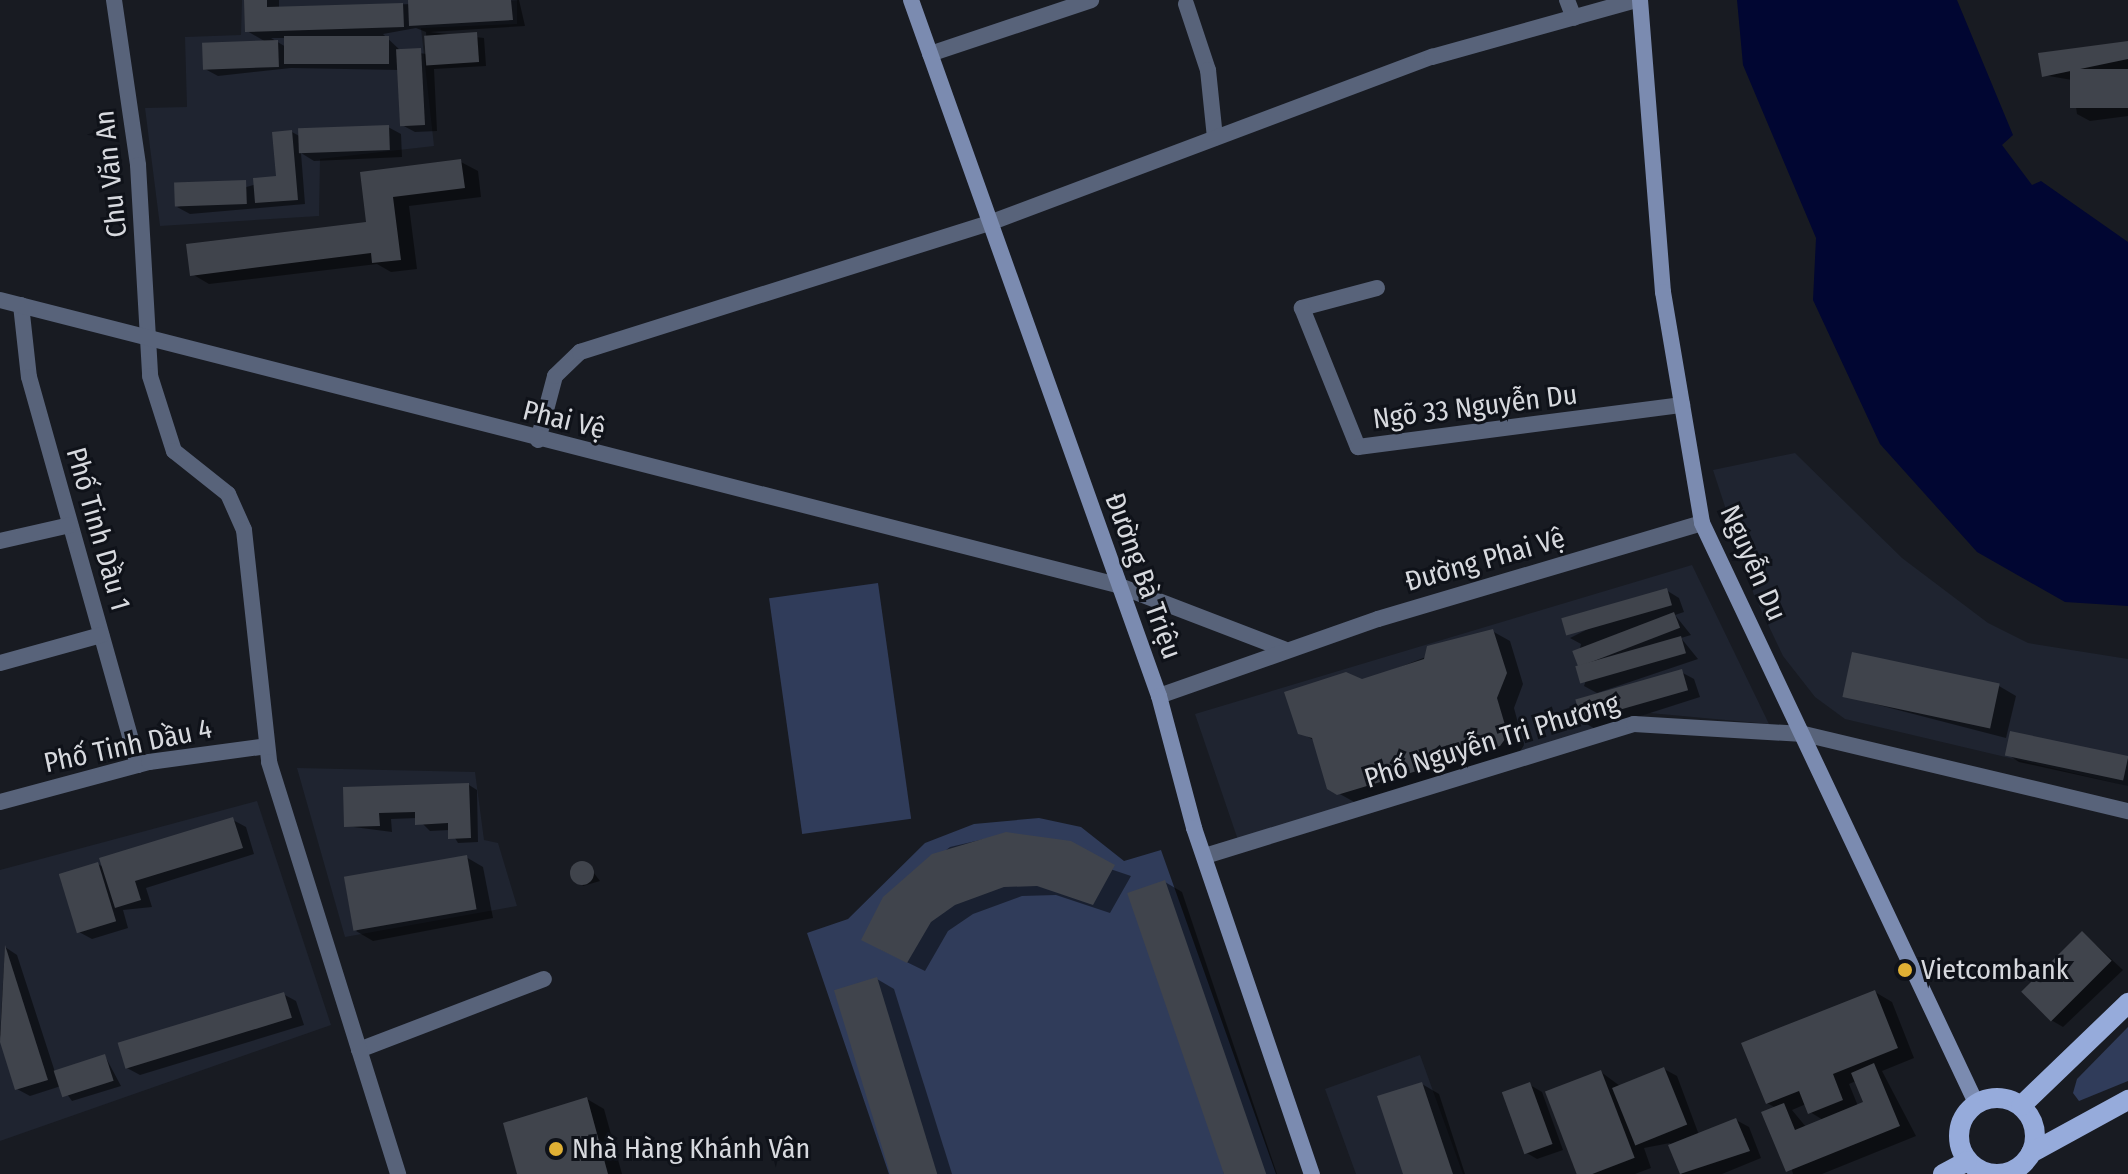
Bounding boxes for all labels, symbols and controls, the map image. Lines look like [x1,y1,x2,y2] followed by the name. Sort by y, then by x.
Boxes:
[88,109,134,239] street label: Chu Văn An
[1371,378,1579,436] street label: Ngõ 33 Nguyễn Du
[519,394,609,446] street label: Phai Vệ
[59,444,137,614] street label: Phố Tinh Dầu 1
[1097,488,1189,664] street label: Đường Bà Triệu
[1713,500,1793,626] street label: Nguyễn Du
[1401,521,1569,599] street label: Đường Phai Vệ
[1361,686,1623,796] street label: Phố Nguyễn Tri Phương
[41,712,215,780] street label: Phố Tinh Dầu 4
[1921,953,2069,987] place label: Vietcombank
[1896,961,1914,979] marker: Vietcombank
[572,1132,810,1166] place label: Nhà Hàng Khánh Vân
[547,1140,565,1158] marker: Nhà Hàng Khánh Vân

